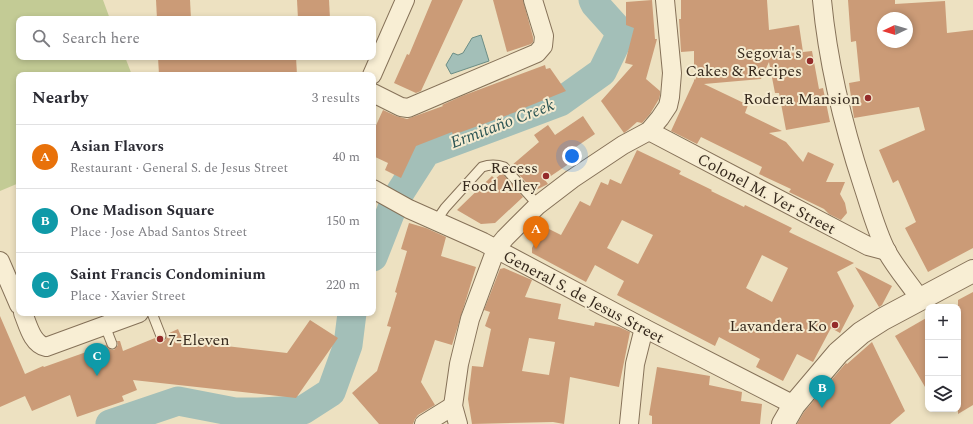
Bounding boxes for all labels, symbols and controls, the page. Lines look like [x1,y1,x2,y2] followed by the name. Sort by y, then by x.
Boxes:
[877,12,913,48] north arrow
[16,16,376,60] search box
[30,27,52,49] icon: search
[62,27,140,50] text: Search here
[685,41,802,83] place label: Segovia's Cakes & Recipes
[805,56,815,66] marker: Segovia's Cakes & Recipes
[32,85,88,111] text: Nearby
[743,87,860,111] place label: Rodera Mansion
[312,88,360,108] text: 3 results
[446,92,558,156] water label: Ermitaño Creek
[863,93,873,103] marker: Rodera Mansion
[70,135,164,158] text: Asian Flavors
[562,146,582,166] your location
[40,147,50,167] text: A
[333,147,360,167] text: 40 m
[693,147,840,241] street label: Colonel M. Ver Street
[462,156,539,198] place label: Recess Food Alley
[70,158,288,178] text: Restaurant · General S. de Jesus Street
[541,171,551,181] marker: Recess Food Alley
[70,199,214,222] text: One Madison Square
[40,211,50,231] text: B
[326,211,360,231] text: 150 m
[523,216,549,249] pin: A
[70,222,247,242] text: Place · Jose Abad Santos Street
[499,244,669,350] street label: General S. de Jesus Street
[70,263,266,286] text: Saint Francis Condominium
[40,275,50,295] text: C
[326,275,360,295] text: 220 m
[70,286,186,306] text: Place · Xavier Street
[925,304,961,412] map controls
[925,304,961,340] button: +
[729,314,827,338] place label: Lavandera Ko
[830,320,840,330] marker: Lavandera Ko
[168,328,230,352] place label: 7-Eleven
[155,334,165,344] marker: 7-Eleven
[925,340,961,376] button: −
[84,343,110,376] pin: C
[809,375,835,408] pin: B
[925,376,961,412] button: layers

